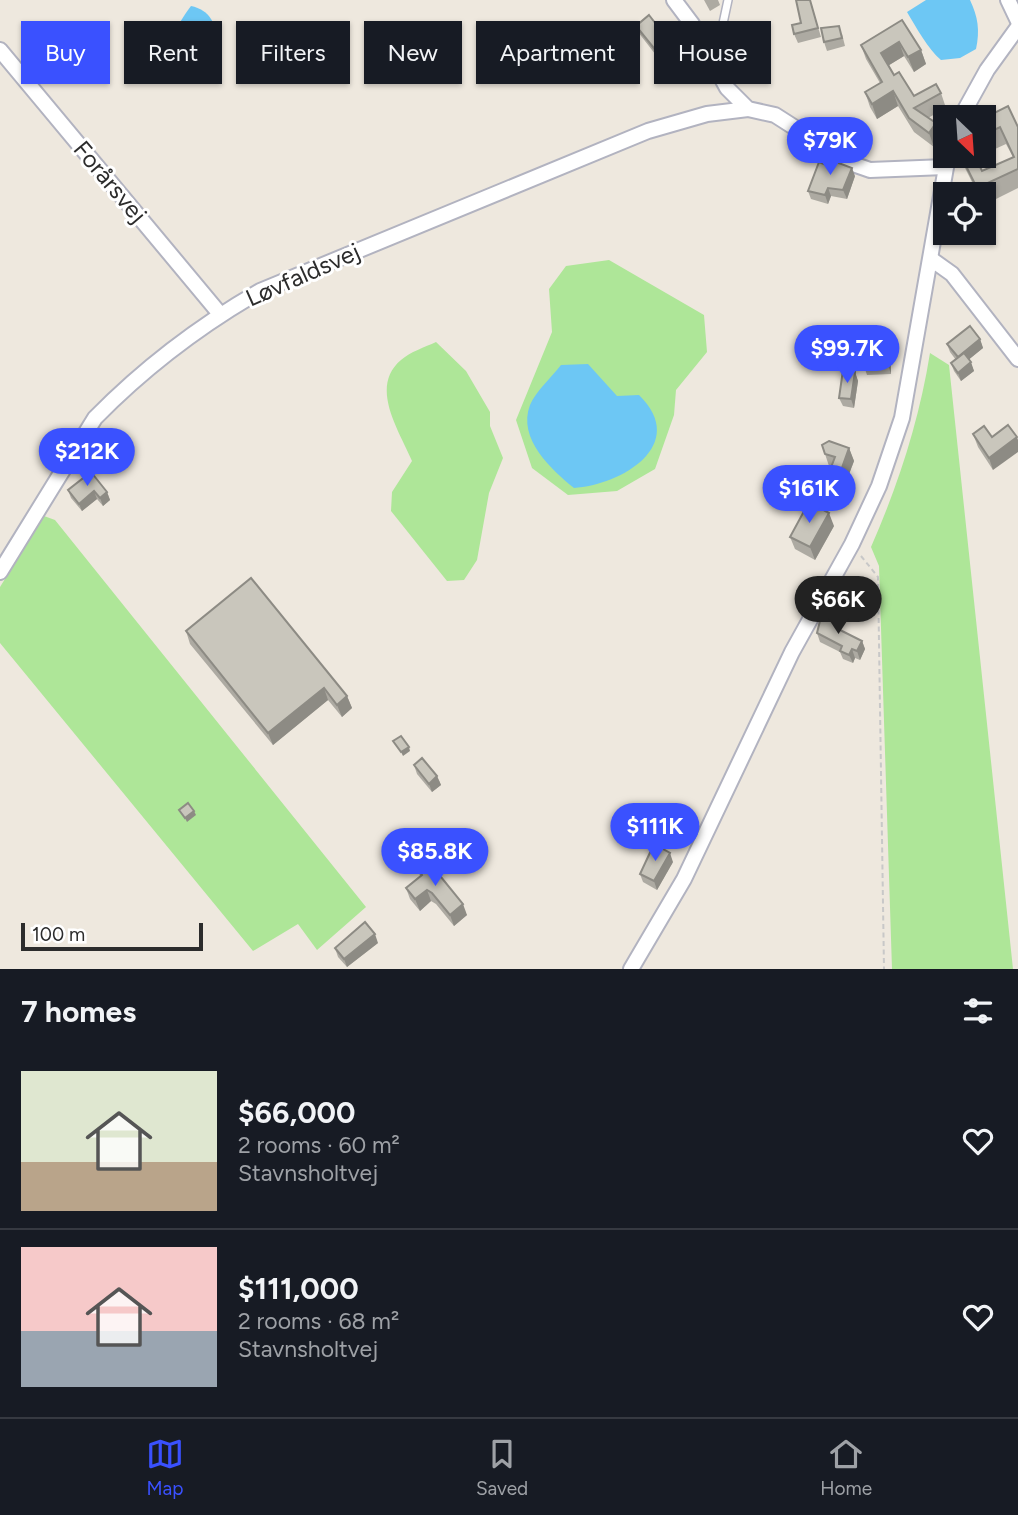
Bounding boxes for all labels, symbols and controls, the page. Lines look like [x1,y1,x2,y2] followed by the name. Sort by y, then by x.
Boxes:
[21,21,110,84] chip: Buy
[124,21,222,84] chip: Rent
[236,21,350,84] chip: Filters
[364,21,462,84] chip: New
[476,21,640,84] chip: Apartment
[654,21,771,84] chip: House
[933,105,996,168] north arrow
[933,105,996,245] map controls
[789,118,871,177] pin: $79K
[803,126,857,154] text: $79K
[68,135,153,229] street label: Forårsvej
[933,182,996,245] button: locate
[241,237,364,313] street label: Løvfaldsvej
[790,326,904,385] pin: $99.7K
[810,334,884,362] text: $99.7K
[38,428,136,488] pin: $212K
[55,437,119,465] text: $212K
[760,466,858,525] pin: $161K
[779,474,839,502] text: $161K
[797,576,879,636] pin: $66K
[811,585,865,613] text: $66K
[606,804,704,863] pin: $111K
[626,812,684,840] text: $111K
[378,828,492,888] pin: $85.8K
[397,837,473,865] text: $85.8K
[21,920,203,952] scale bar
[32,923,85,946] text: 100 m
[959,992,997,1030] icon: filters
[21,993,136,1030] text: 7 homes
[238,1094,355,1131] text: $66,000
[77,1099,161,1183] icon: home
[959,1122,997,1160] icon: heart
[238,1131,400,1159] text: 2 rooms · 60 m²
[238,1159,378,1187] text: Stavnsholtvej
[238,1270,359,1307] text: $111,000
[77,1275,161,1359] icon: home
[959,1298,997,1336] icon: heart
[238,1307,399,1335] text: 2 rooms · 68 m²
[238,1335,378,1363] text: Stavnsholtvej
[146,1435,184,1500] tab: Map
[476,1435,528,1500] tab: Saved
[820,1435,872,1500] tab: Home

